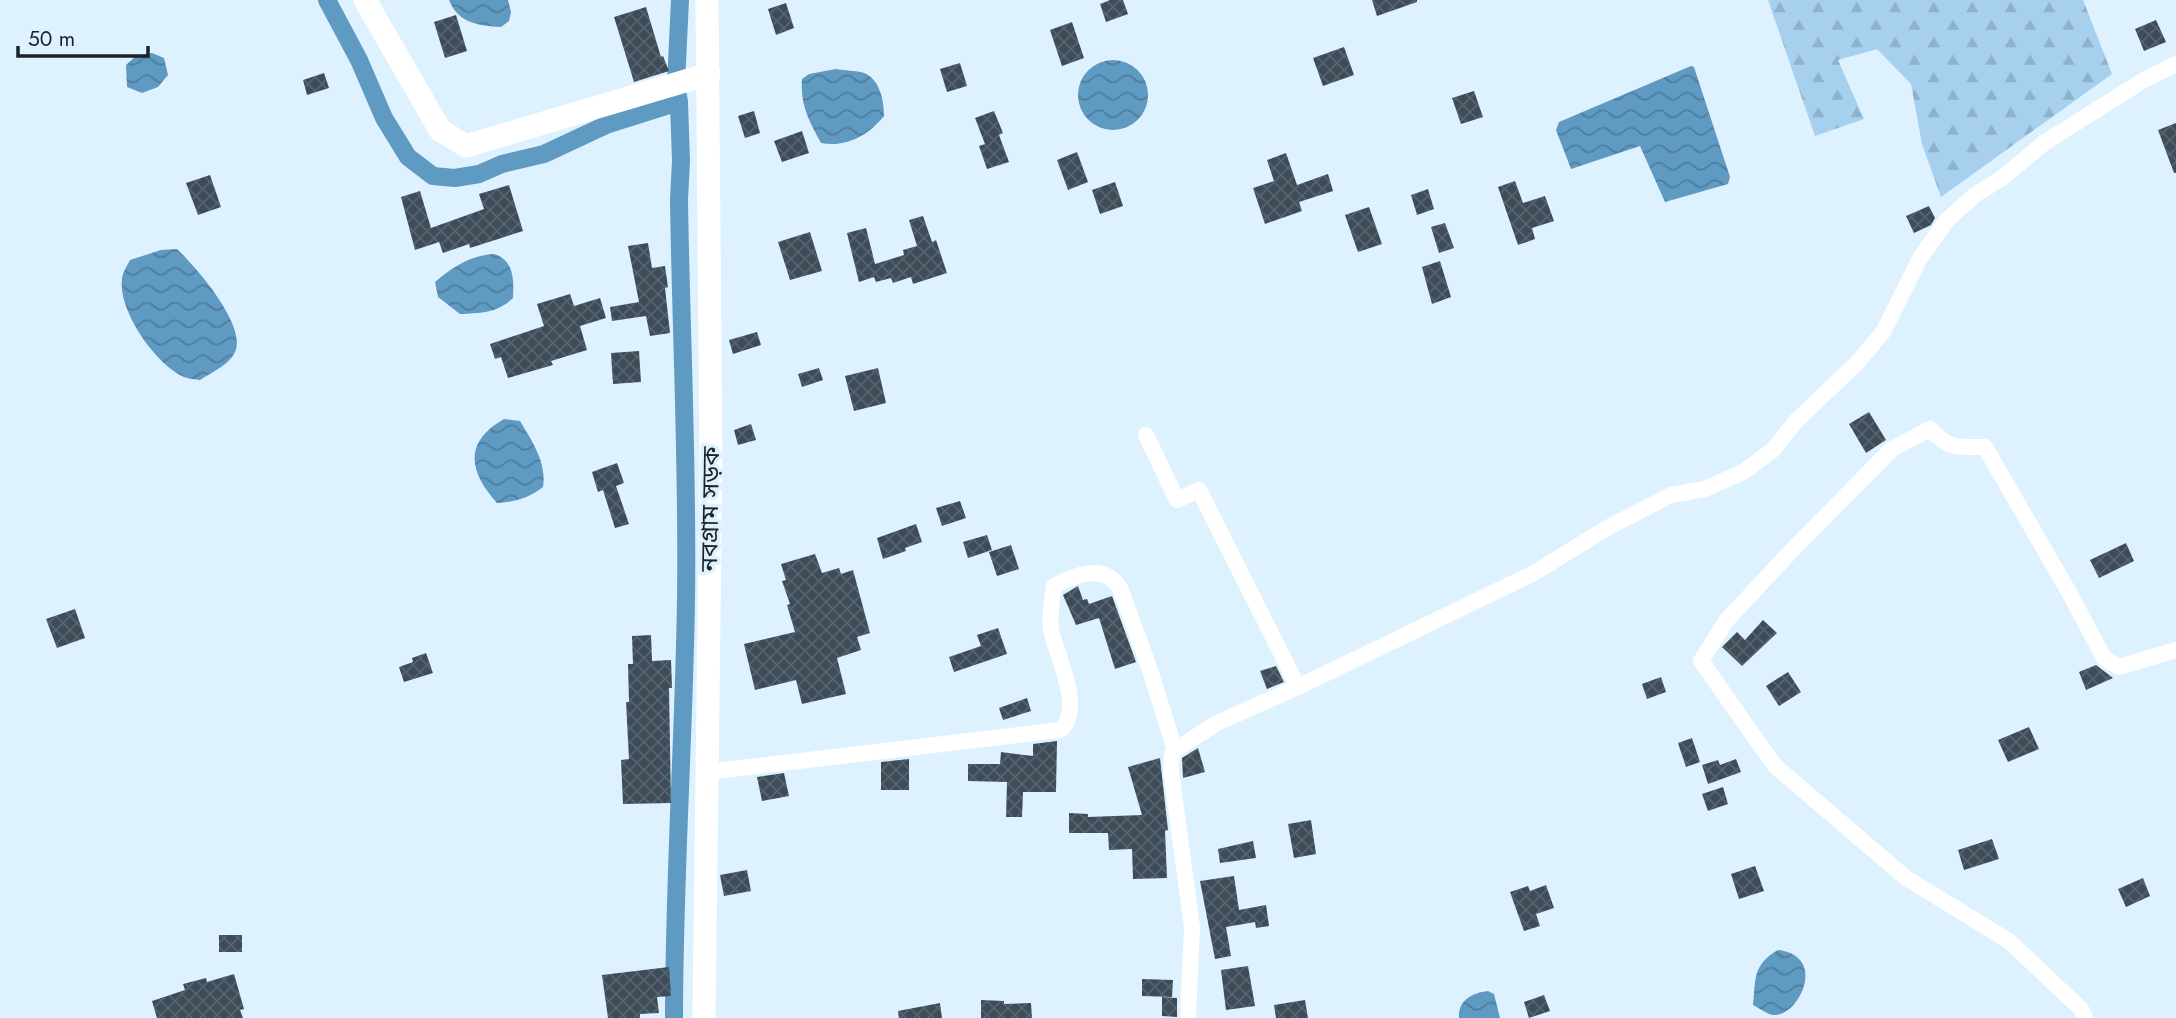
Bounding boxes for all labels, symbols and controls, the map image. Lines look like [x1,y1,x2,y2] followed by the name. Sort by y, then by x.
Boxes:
[18,14,147,58] scale bar
[28,24,75,54] text: 50 m
[691,446,728,573] street label: নবগ্রাম সড়ক

